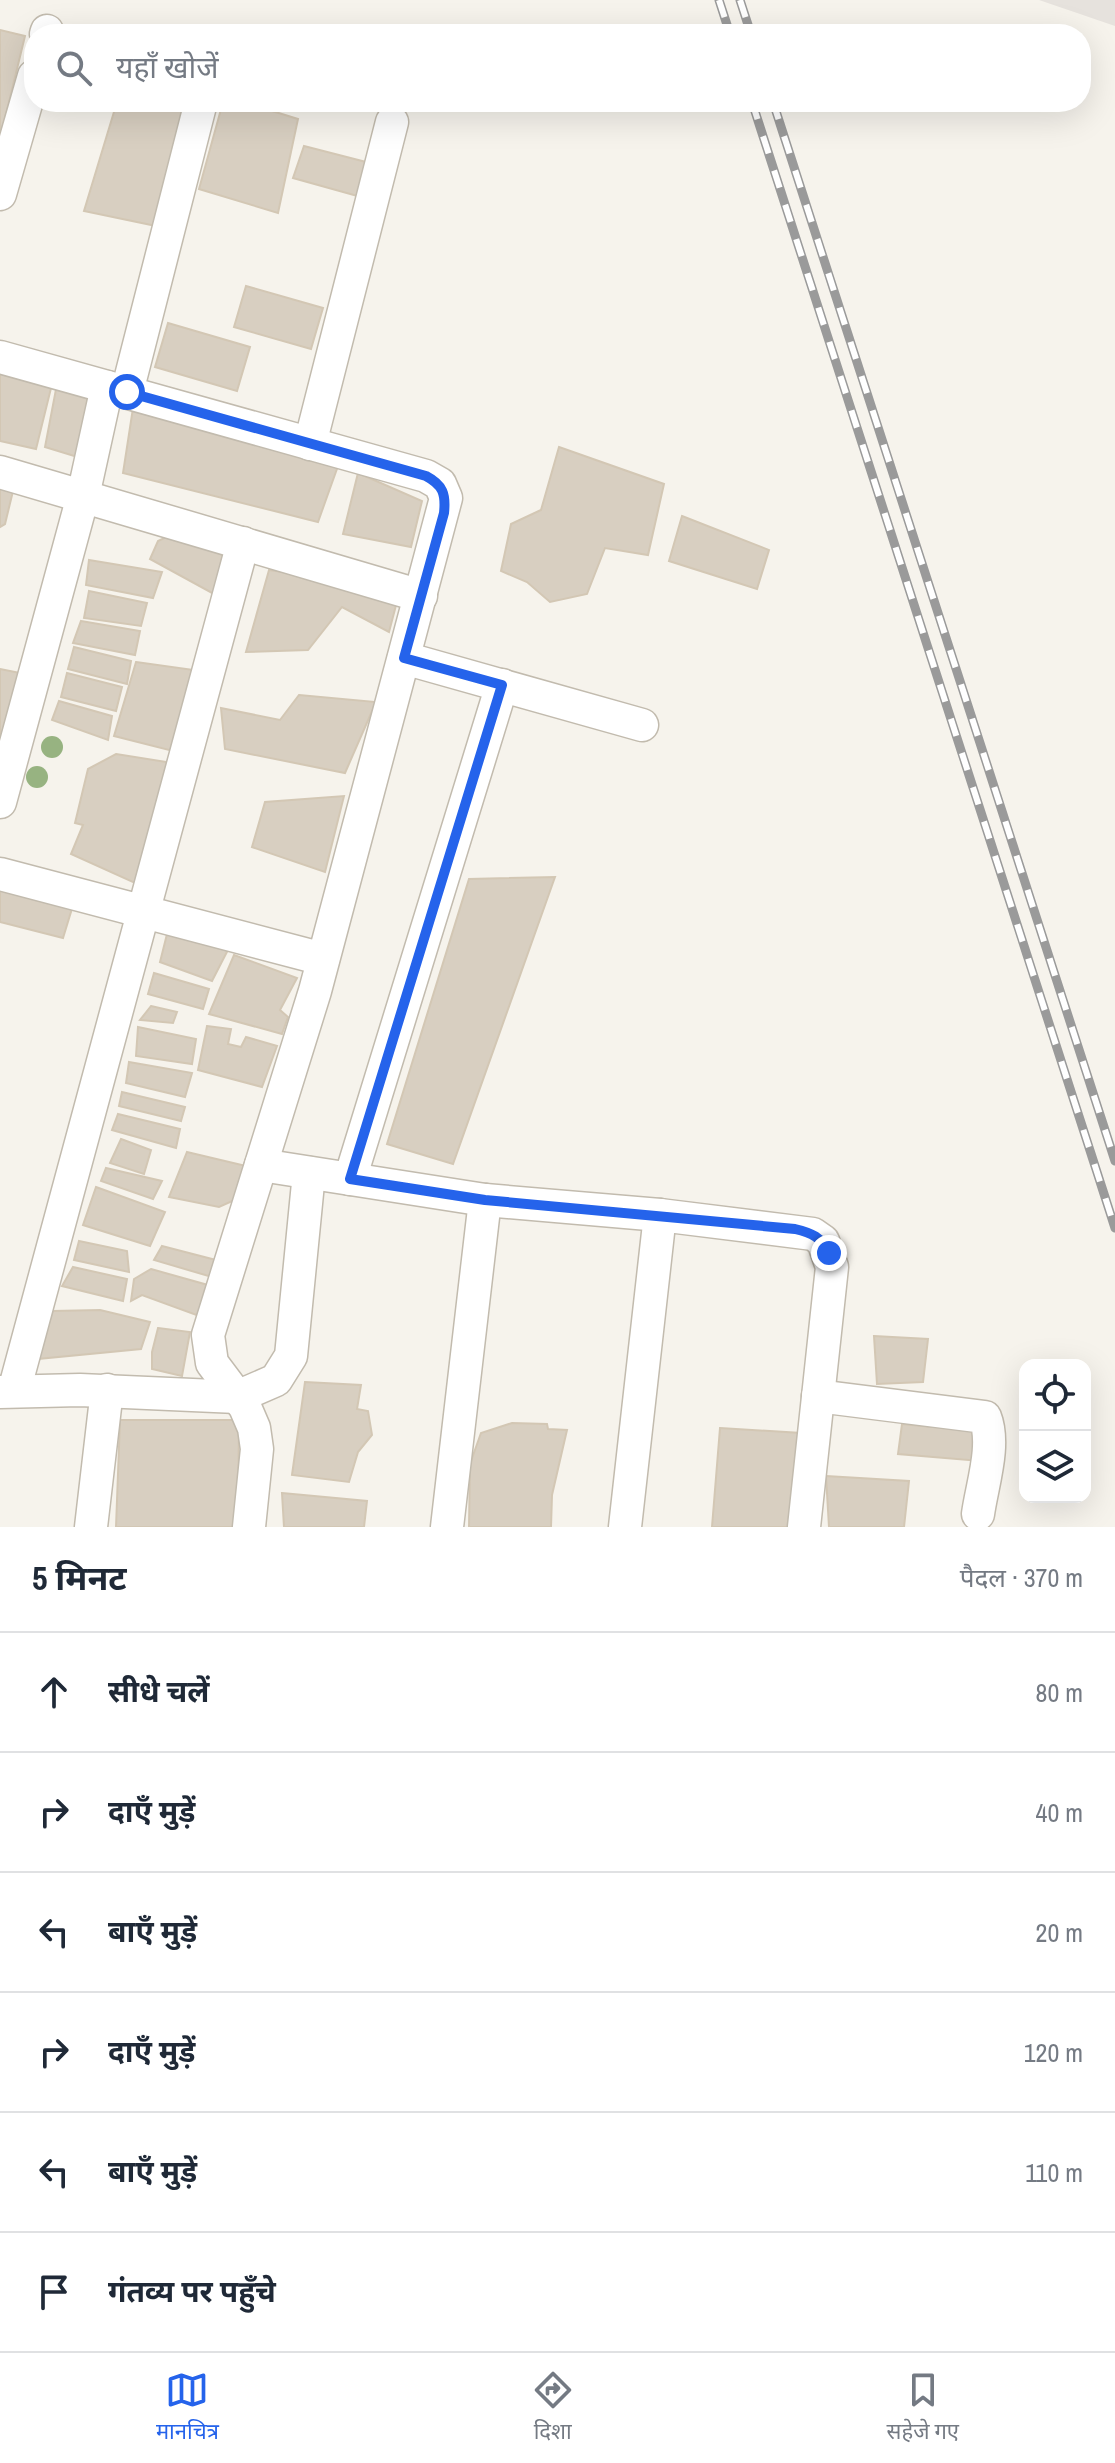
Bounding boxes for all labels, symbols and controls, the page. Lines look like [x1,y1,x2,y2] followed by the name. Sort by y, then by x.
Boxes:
[24,24,1091,112] search box
[52,46,96,90] icon: search
[116,47,219,87] text: यहाँ खोजें
[109,374,145,410] route start
[811,1235,847,1271] route end
[1019,1359,1091,1503] map controls
[1019,1359,1091,1431] button: locate
[1019,1431,1091,1503] button: layers
[32,1555,127,1601] text: 5 मिनट
[960,1560,1083,1595] text: पैदल · 370 m
[32,1670,76,1714] icon: ahead
[108,1671,209,1711] text: सीधे चलें
[1036,1675,1083,1710] text: 80 m
[32,1790,76,1834] icon: right
[108,1791,195,1831] text: दाएँ मुड़ें
[1036,1795,1083,1830] text: 40 m
[32,1910,76,1954] icon: left
[108,1911,197,1951] text: बाएँ मुड़ें
[1036,1915,1083,1950] text: 20 m
[32,2030,76,2074] icon: right
[108,2031,195,2071] text: दाएँ मुड़ें
[1024,2035,1083,2070] text: 120 m
[32,2150,76,2194] icon: left
[108,2151,197,2191] text: बाएँ मुड़ें
[1025,2155,1083,2190] text: 110 m
[32,2270,76,2314] icon: arrive
[108,2271,276,2311] text: गंतव्य पर पहुँचे
[156,2368,219,2448] tab: मानचित्र
[531,2368,575,2448] tab: दिशा
[887,2368,959,2448] tab: सहेजे गए

